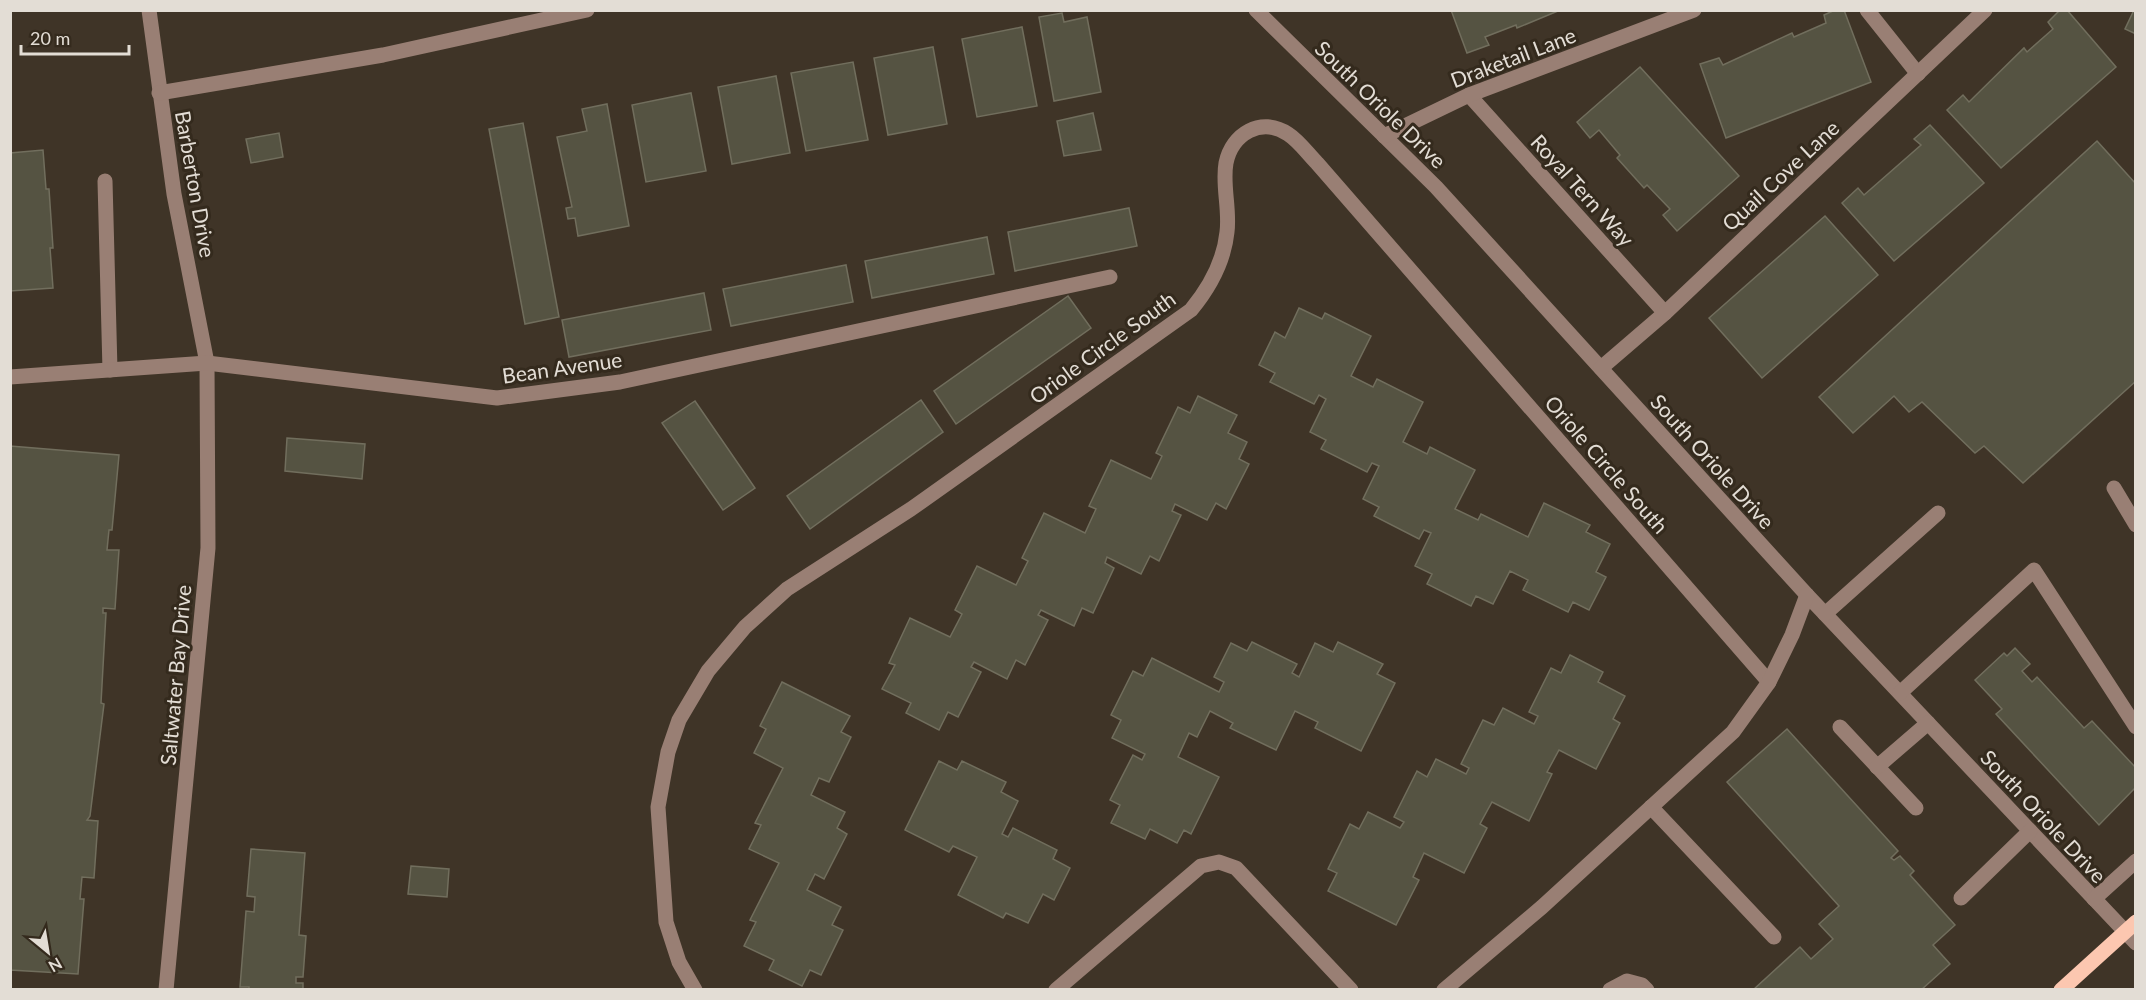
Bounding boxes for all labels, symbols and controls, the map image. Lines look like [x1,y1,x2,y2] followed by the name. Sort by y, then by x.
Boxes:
[21,18,129,56] scale bar
[1447,22,1579,92] street label: Draketail Lane
[30,27,70,49] text: 20 m
[1310,35,1452,173] street label: South Oriole Drive
[171,109,221,259] street label: Barberton Drive
[1716,114,1844,236] street label: Quail Cove Lane
[1526,129,1640,251] street label: Royal Tern Way
[1024,286,1180,408] street label: Oriole Circle South
[500,346,624,388] street label: Bean Avenue
[1646,389,1780,533] street label: South Oriole Drive
[1540,390,1674,538] street label: Oriole Circle South
[155,584,195,766] street label: Saltwater Bay Drive
[1976,744,2112,888] street label: South Oriole Drive
[18,922,78,982] north arrow
[46,954,66,977] text: N

